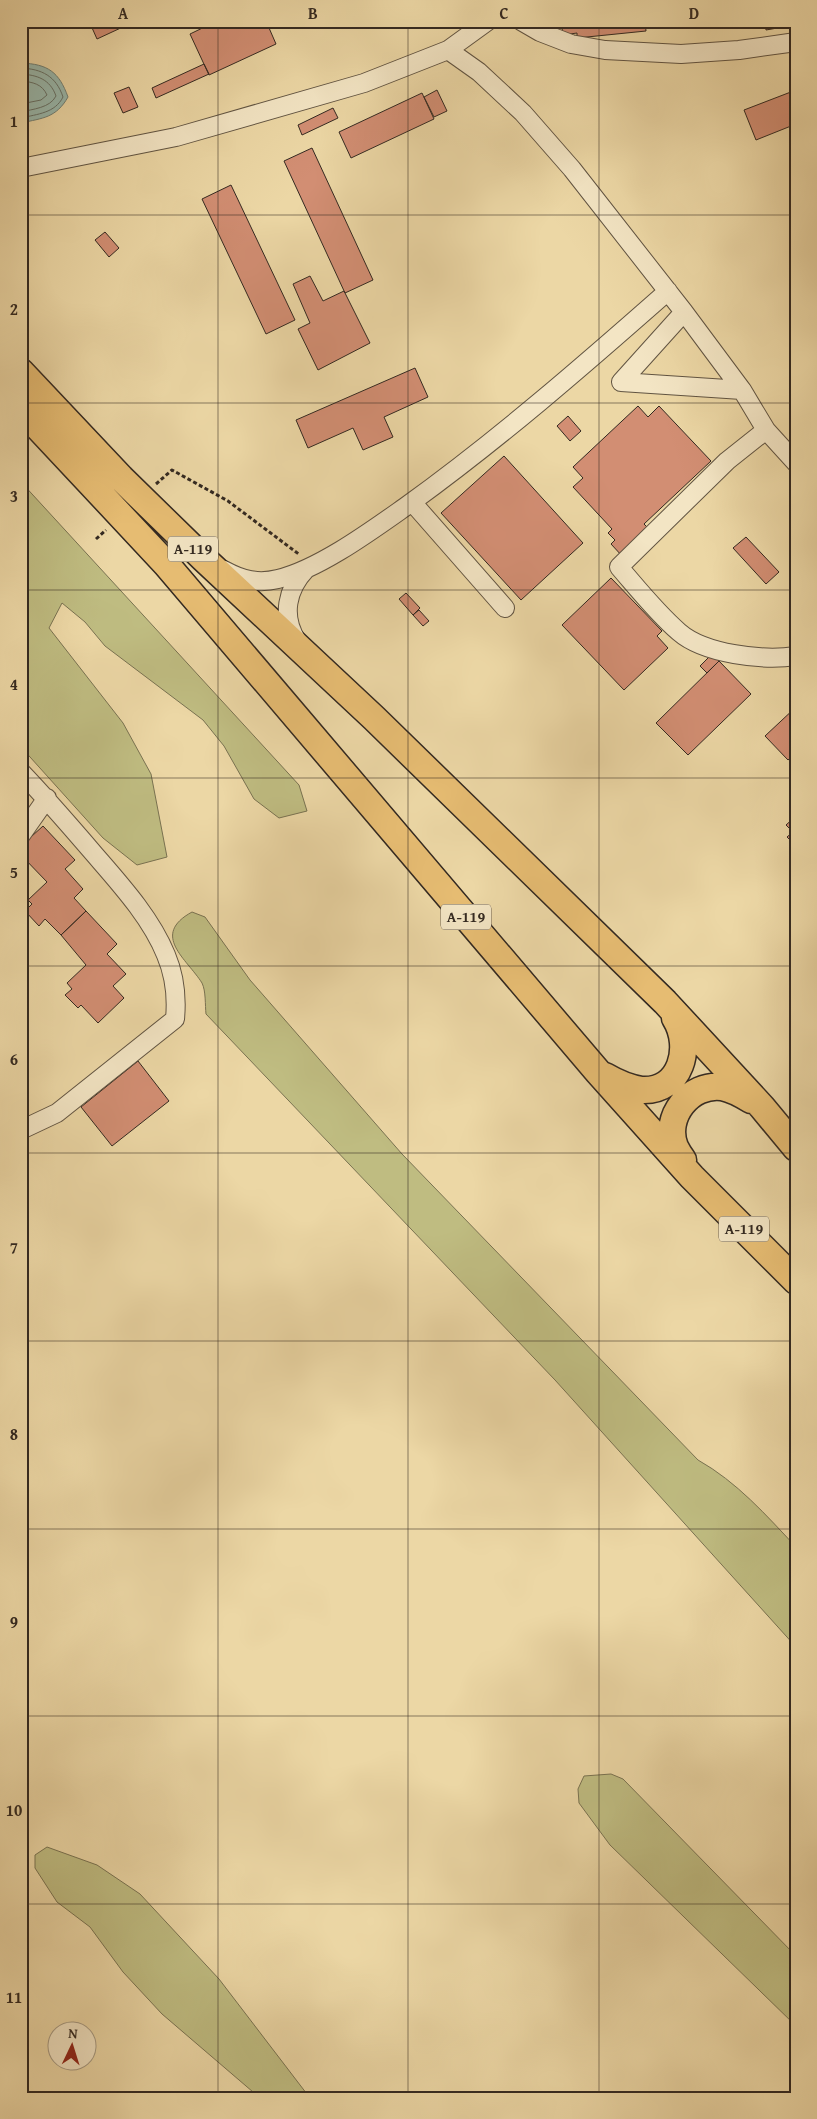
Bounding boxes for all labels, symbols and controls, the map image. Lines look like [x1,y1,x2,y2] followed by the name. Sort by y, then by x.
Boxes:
[118,1,129,25] text: A
[308,1,318,25] text: B
[499,1,509,25] text: C
[689,1,699,25] text: D
[10,109,18,133] text: 1
[10,297,18,321] text: 2
[10,484,18,508] text: 3
[168,536,218,562] road number: А-119
[10,672,18,696] text: 4
[10,860,18,884] text: 5
[441,904,491,930] road number: А-119
[10,1047,18,1071] text: 6
[719,1216,769,1242] road number: А-119
[10,1235,18,1259] text: 7
[10,1422,18,1446] text: 8
[10,1610,18,1634] text: 9
[6,1798,22,1822] text: 10
[6,1985,22,2009] text: 11
[48,2022,98,2072] north arrow
[68,2023,79,2043] text: N

